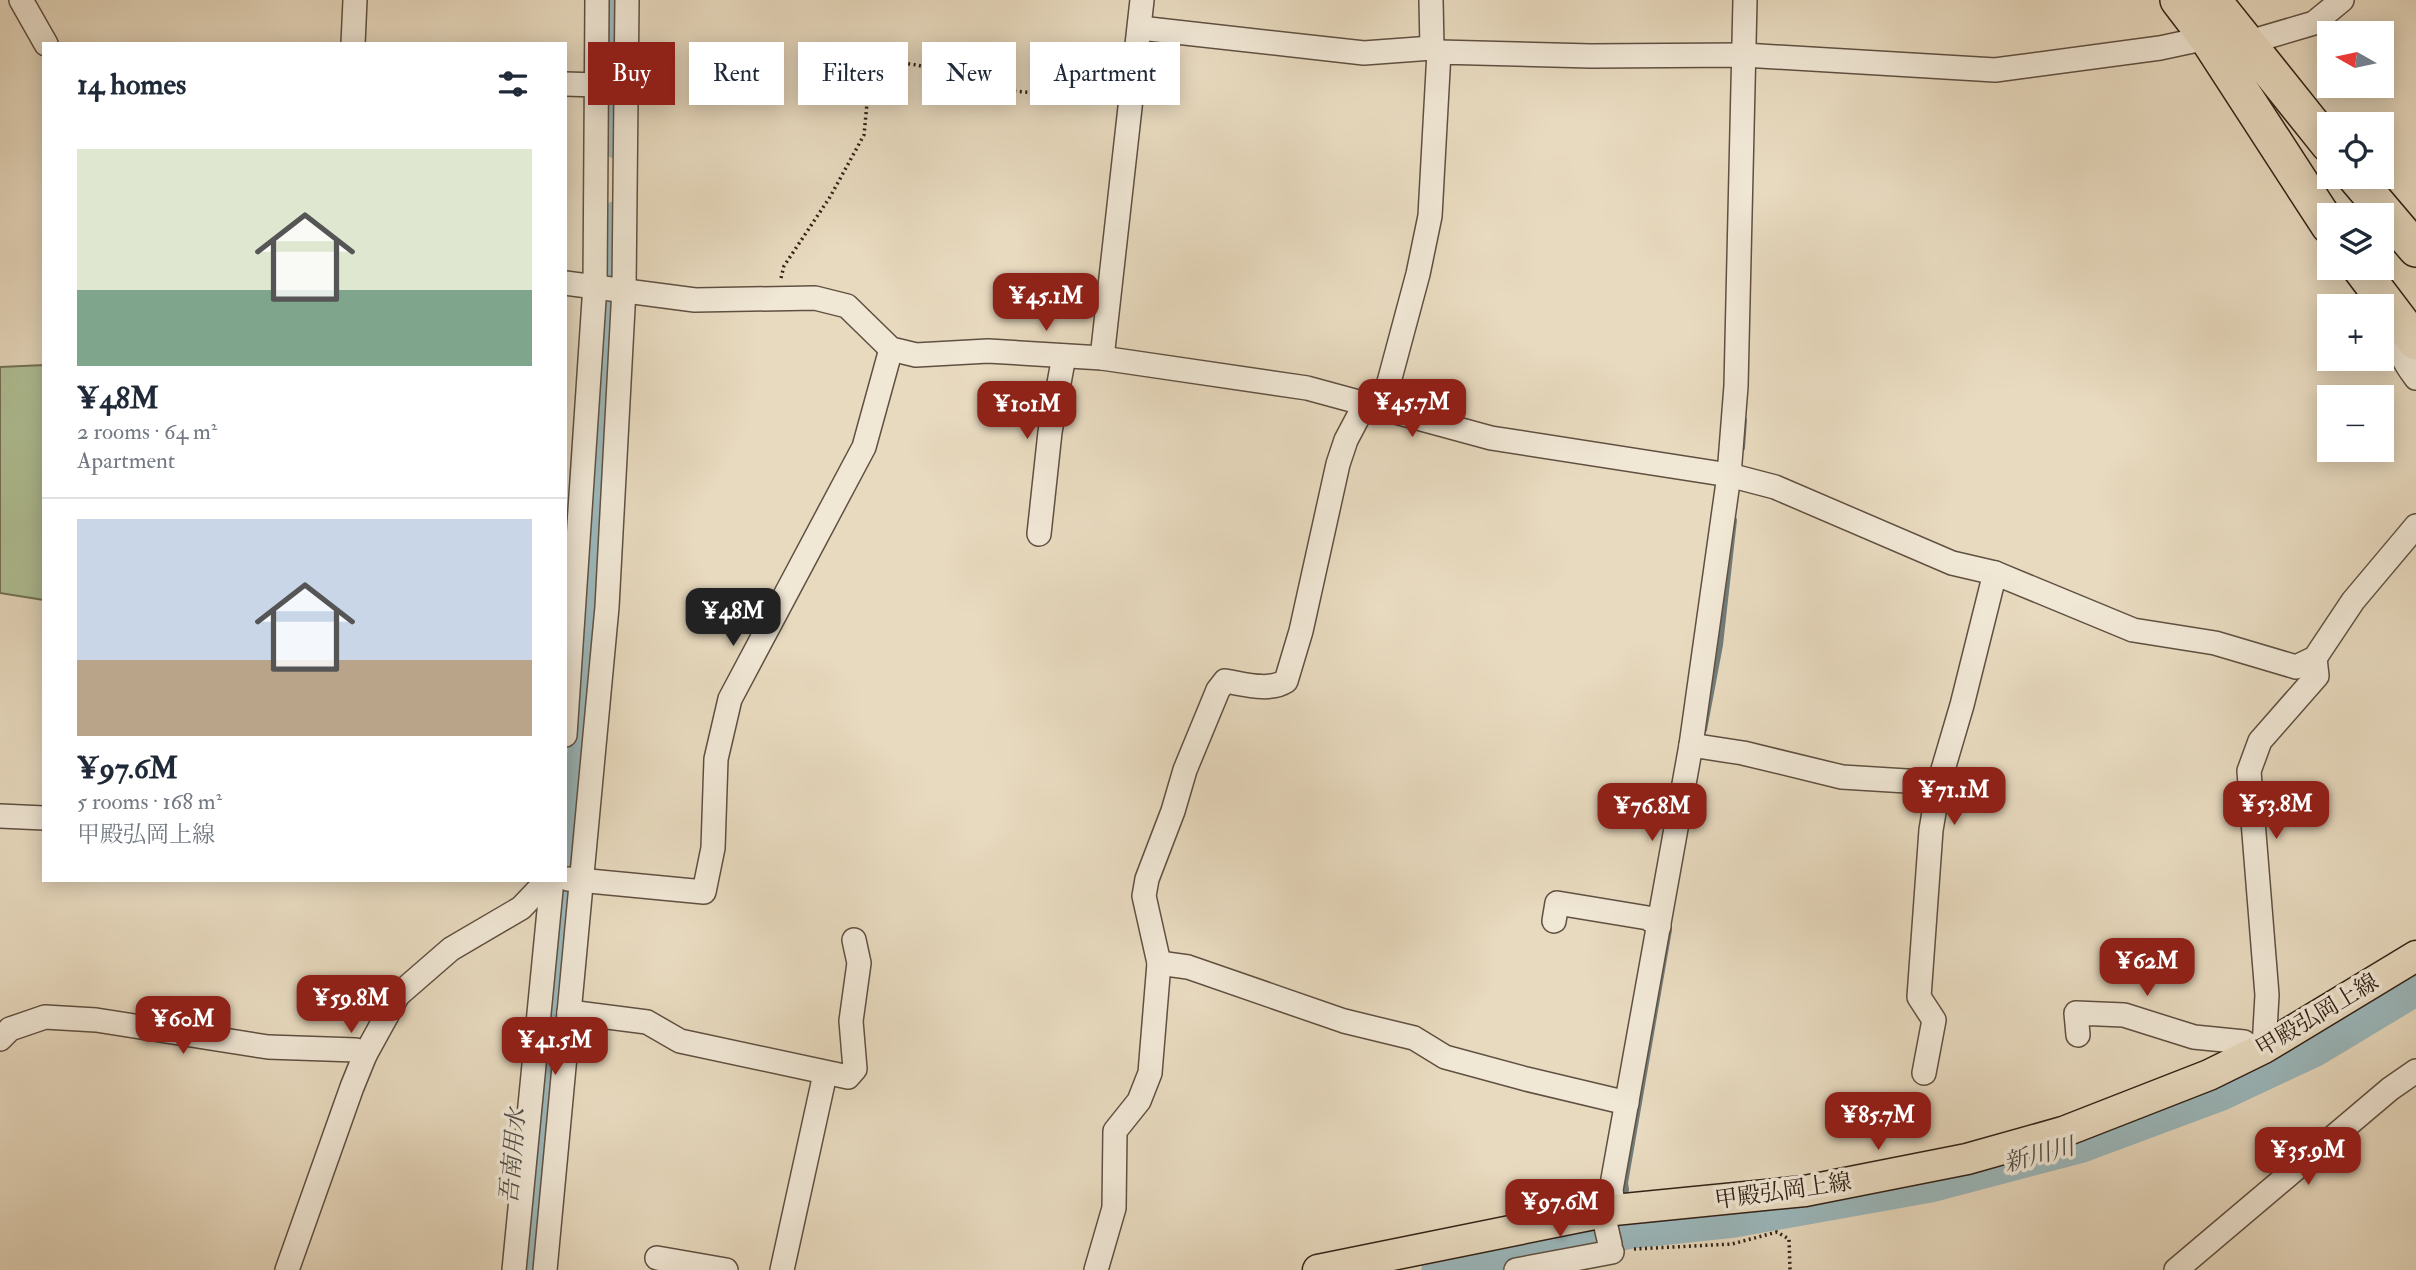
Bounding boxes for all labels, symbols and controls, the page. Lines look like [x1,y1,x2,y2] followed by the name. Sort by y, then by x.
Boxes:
[2317,21,2394,98] north arrow
[2317,21,2394,462] map controls
[588,42,675,105] chip: Buy
[689,42,784,105] chip: Rent
[798,42,908,105] chip: Filters
[922,42,1016,105] chip: New
[1030,42,1180,105] chip: Apartment
[494,65,532,103] icon: filters
[77,66,186,103] text: 14 homes
[2317,112,2394,189] button: locate
[242,194,368,320] icon: home
[2317,203,2394,280] button: layers
[989,274,1103,333] pin: ¥45.1M
[1009,281,1083,310] text: ¥45.1M
[2317,294,2394,371] button: +
[77,380,159,417] text: ¥48M
[1355,380,1469,439] pin: ¥45.7M
[978,382,1076,441] pin: ¥101M
[2317,385,2394,462] button: −
[1374,387,1450,416] text: ¥45.7M
[993,389,1061,418] text: ¥101M
[77,417,217,446] text: 2 rooms · 64 m²
[77,446,175,475] text: Apartment
[242,564,368,690] icon: home
[692,588,774,648] pin: ¥48M
[702,596,764,625] text: ¥48M
[77,750,178,787] text: ¥97.6M
[1897,768,2011,827] pin: ¥71.1M
[1919,775,1990,804] text: ¥71.1M
[2219,782,2333,841] pin: ¥53.8M
[1595,784,1709,843] pin: ¥76.8M
[77,787,222,816] text: 5 rooms · 168 m²
[2239,789,2313,818] text: ¥53.8M
[1614,791,1690,820] text: ¥76.8M
[77,820,215,849] text: 甲殿弘岡上線
[2106,939,2188,998] pin: ¥62M
[2116,946,2178,975] text: ¥62M
[2250,967,2384,1063] street label: 甲殿弘岡上線
[294,976,408,1035] pin: ¥59.8M
[313,983,389,1012] text: ¥59.8M
[142,996,224,1056] pin: ¥60M
[152,1004,214,1033] text: ¥60M
[498,1018,612,1077] pin: ¥41.5M
[518,1025,592,1054] text: ¥41.5M
[1821,1092,1935,1152] pin: ¥85.7M
[1841,1100,1915,1129] text: ¥85.7M
[493,1105,533,1205] water label: 吾南用水
[2251,1128,2365,1187] pin: ¥35.9M
[2000,1130,2081,1179] water label: 新川川
[2271,1135,2345,1164] text: ¥35.9M
[1713,1167,1853,1215] street label: 甲殿弘岡上線
[1503,1180,1617,1239] pin: ¥97.6M
[1521,1187,1599,1216] text: ¥97.6M

